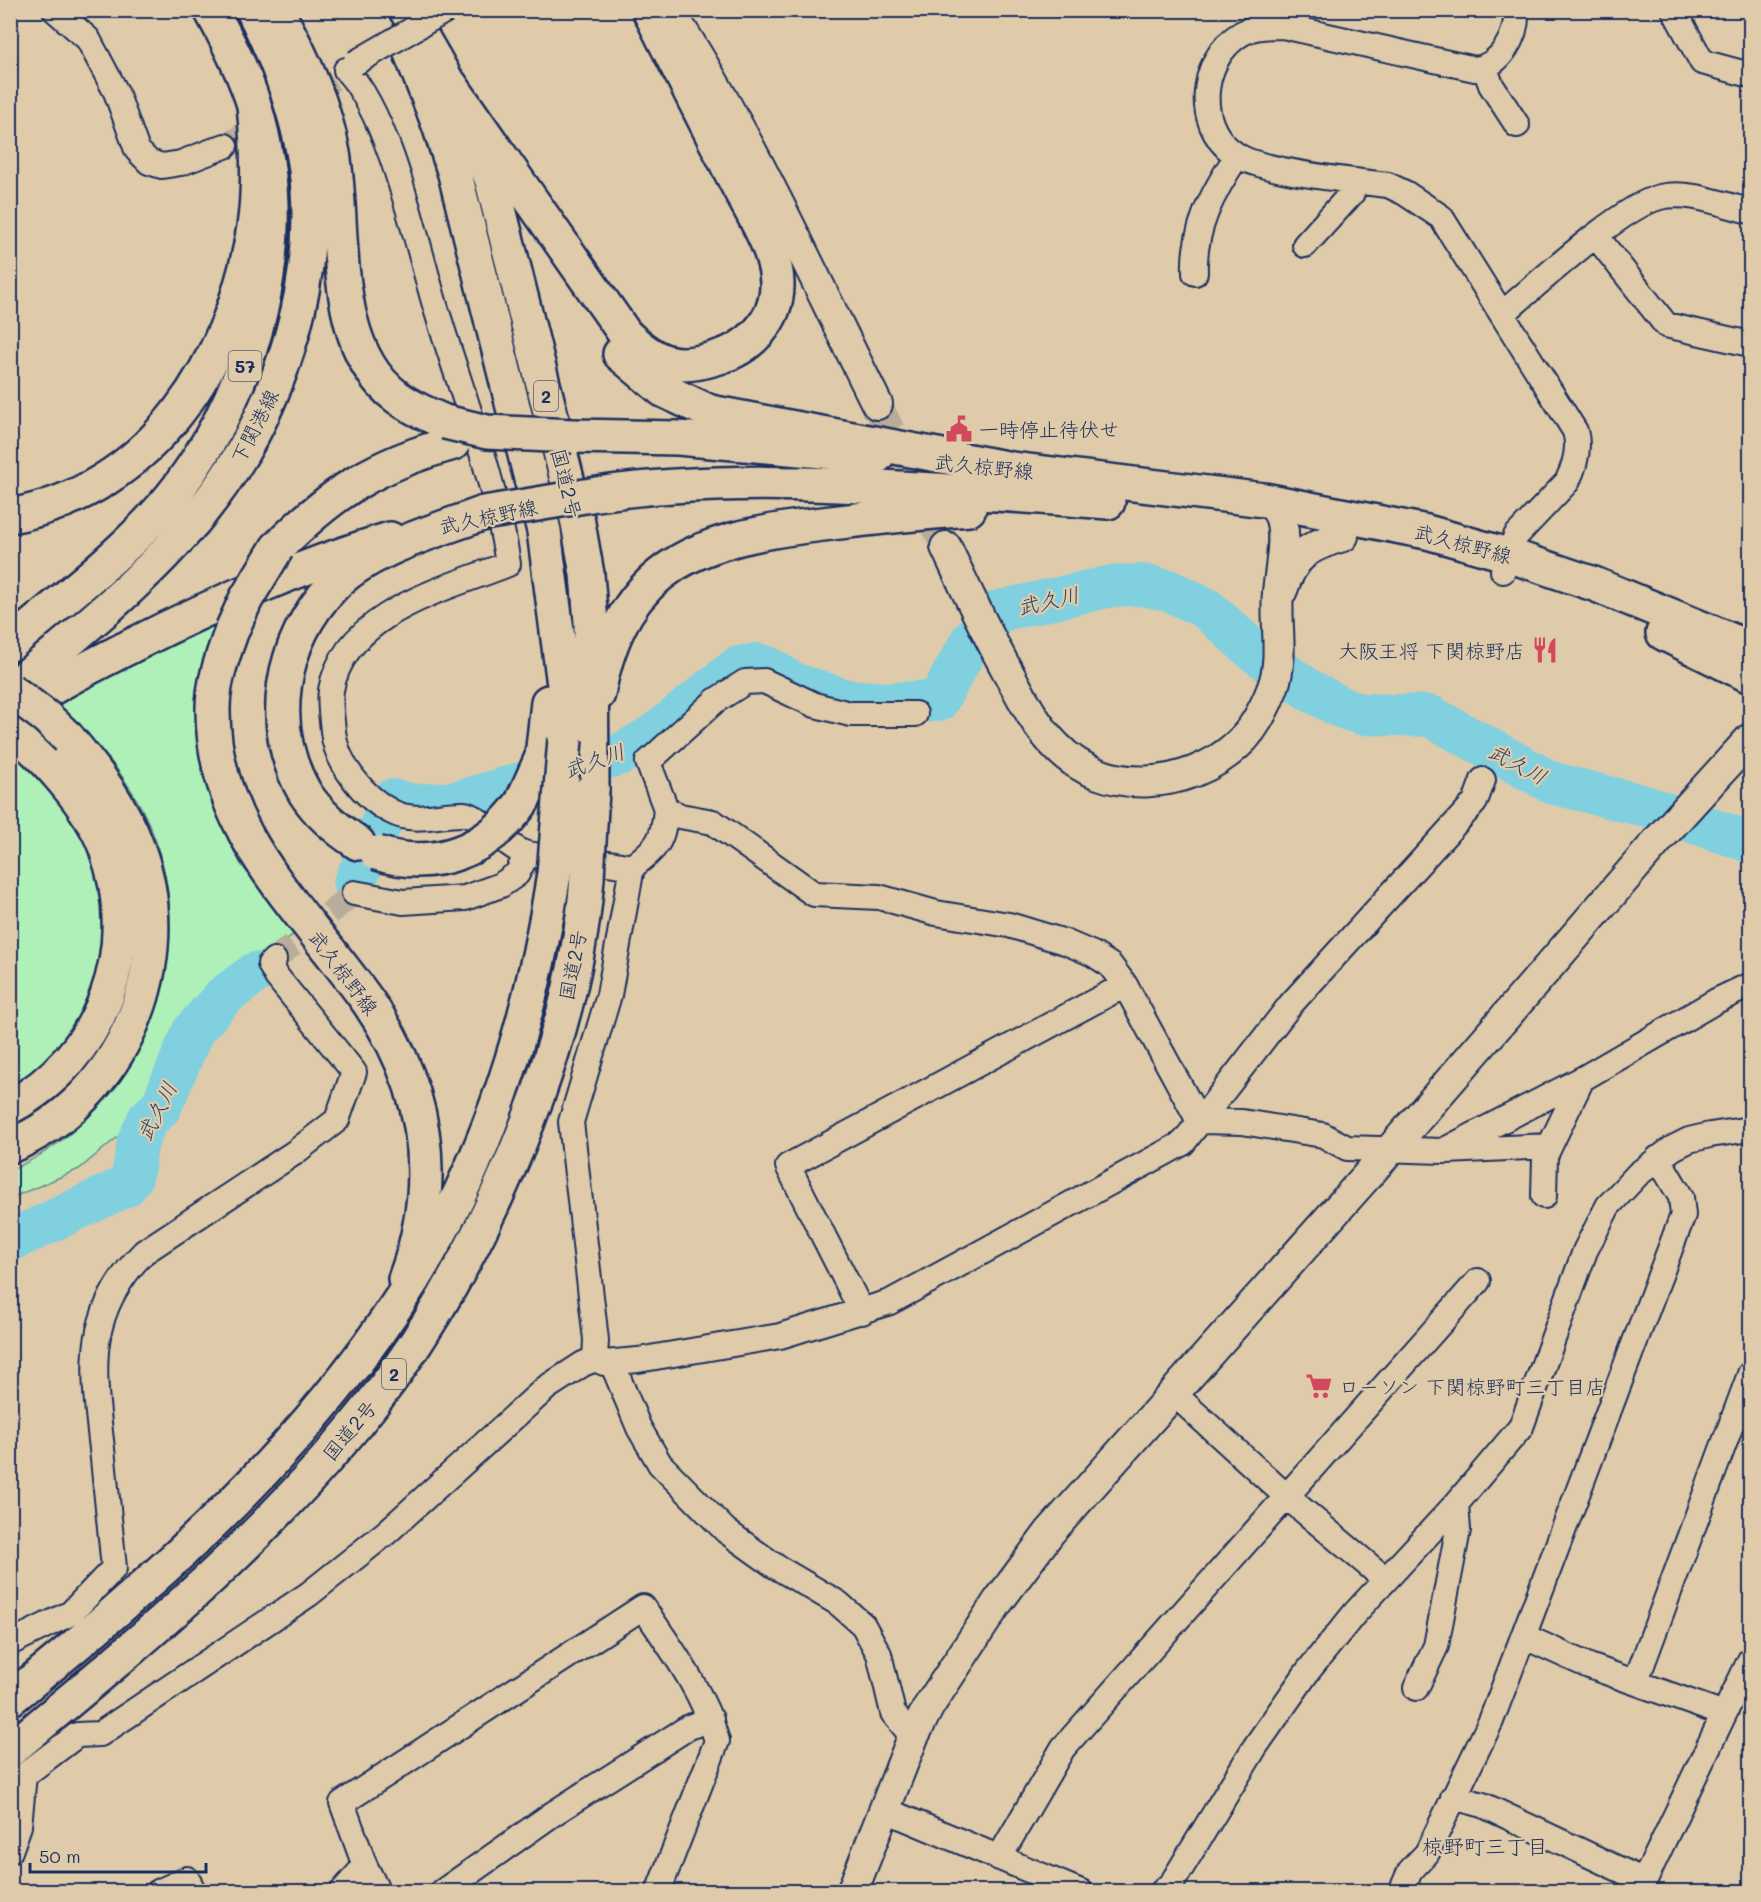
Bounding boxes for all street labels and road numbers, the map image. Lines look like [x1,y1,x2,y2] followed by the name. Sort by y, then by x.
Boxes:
[228,351,262,381] road number: 57
[534,381,558,411] road number: 2
[224,384,284,468] street label: 下関港線
[546,445,588,521] street label: 国道2号
[933,448,1035,484] street label: 武久椋野線
[436,493,540,539] street label: 武久椋野線
[1411,518,1515,568] street label: 武久椋野線
[304,924,384,1020] street label: 武久椋野線
[552,928,592,1002] street label: 国道2号
[382,1359,406,1389] road number: 2
[316,1394,382,1466] street label: 国道2号

